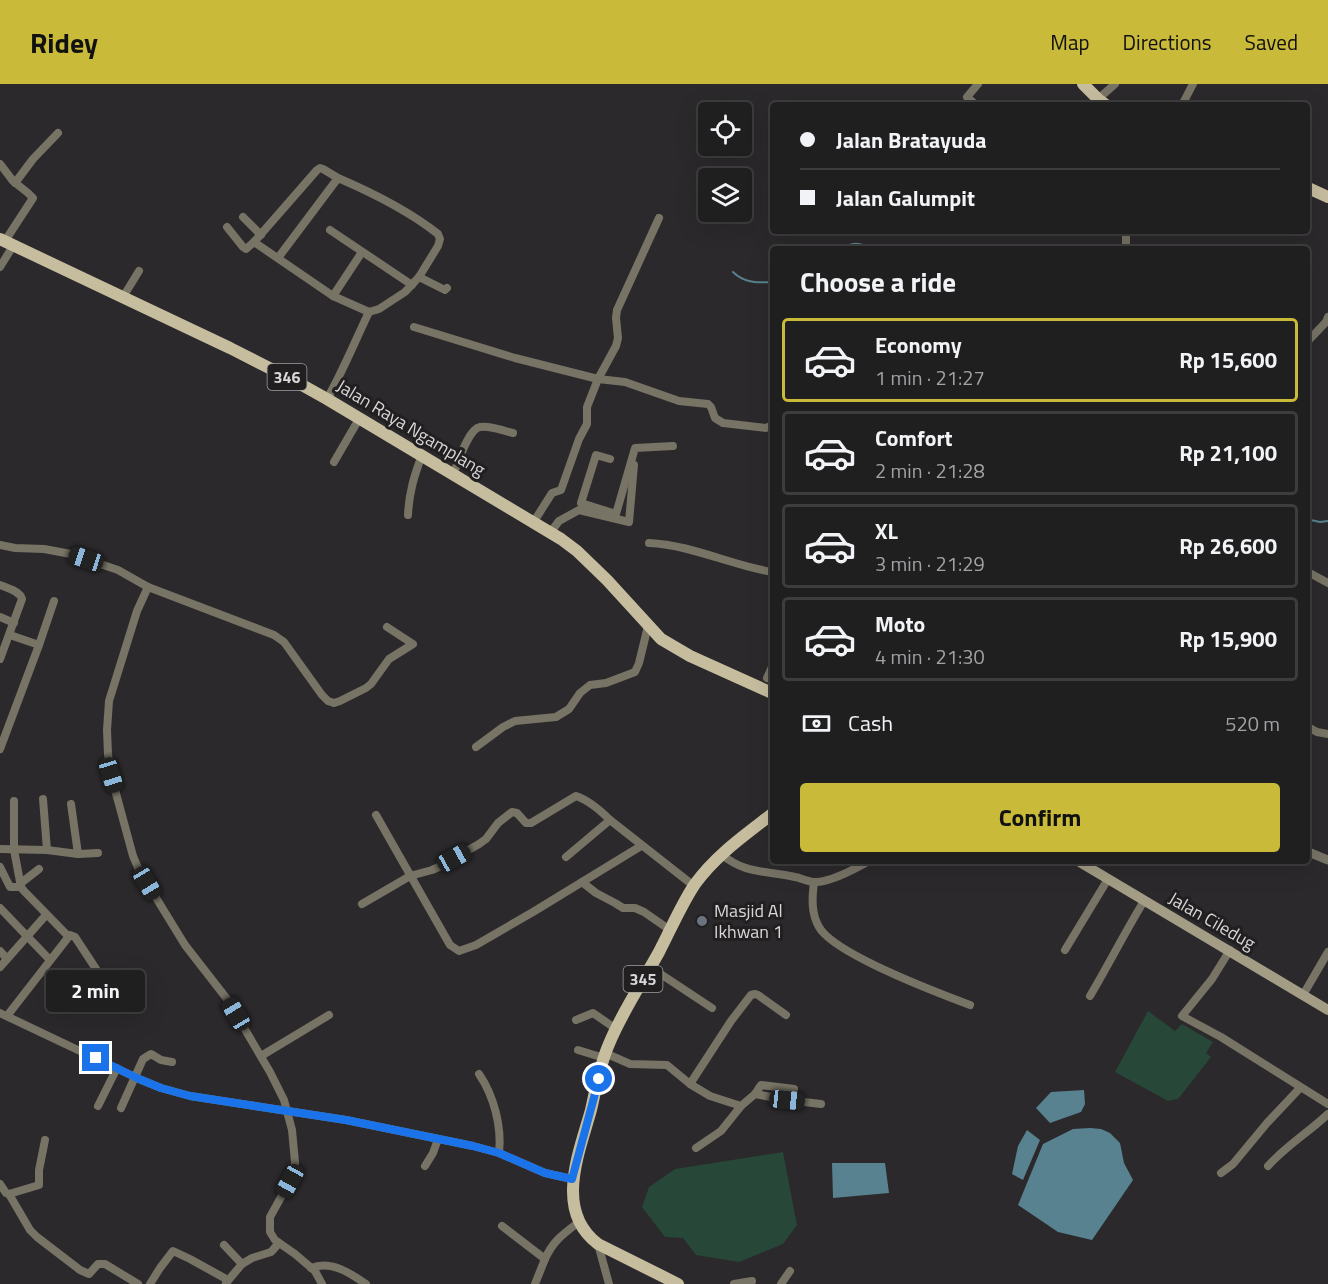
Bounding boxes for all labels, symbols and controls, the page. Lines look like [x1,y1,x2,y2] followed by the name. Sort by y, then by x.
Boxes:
[30,21,98,64] text: Ridey
[1050,26,1090,58] text: Map
[1123,26,1212,58] text: Directions
[1245,26,1298,58] text: Saved
[698,102,752,222] map controls
[698,102,752,156] button: locate
[836,123,986,157] text: Jalan Bratayuda
[698,168,752,222] button: layers
[836,181,975,215] text: Jalan Galumpit
[800,261,956,302] text: Choose a ride
[875,328,962,362] text: Economy
[803,333,857,387] icon: car
[1179,343,1277,377] text: Rp 15,600
[875,362,985,393] text: 1 min · 21:27
[268,364,306,390] road number: 346
[332,372,491,483] street label: Jalan Raya Ngamplang
[875,421,953,455] text: Comfort
[803,426,857,480] icon: car
[1179,436,1277,470] text: Rp 21,100
[875,455,985,486] text: 2 min · 21:28
[875,514,898,548] text: XL
[803,519,857,573] icon: car
[1179,529,1277,563] text: Rp 26,600
[66,545,106,573] car
[875,548,985,579] text: 3 min · 21:29
[875,607,925,641] text: Moto
[803,612,857,666] icon: car
[1179,622,1277,656] text: Rp 15,900
[875,641,985,672] text: 4 min · 21:30
[848,706,893,740] text: Cash
[800,707,833,740] icon: cash
[1225,708,1280,739] text: 520 m
[97,755,125,795] car
[800,783,1280,852] button: Confirm
[434,841,474,875] car
[130,863,164,903] car
[1164,885,1261,956] street label: Jalan Ciledug
[714,897,783,945] place label: Masjid Al Ikhwan 1
[695,914,709,928] marker: Masjid Al Ikhwan 1
[624,966,662,992] road number: 345
[46,971,146,1013] callout: 2 min
[71,975,120,1006] text: 2 min
[219,994,253,1034] car
[82,1044,109,1071] route end
[585,1065,612,1092] route start
[768,1089,806,1111] car
[273,1161,307,1201] car

